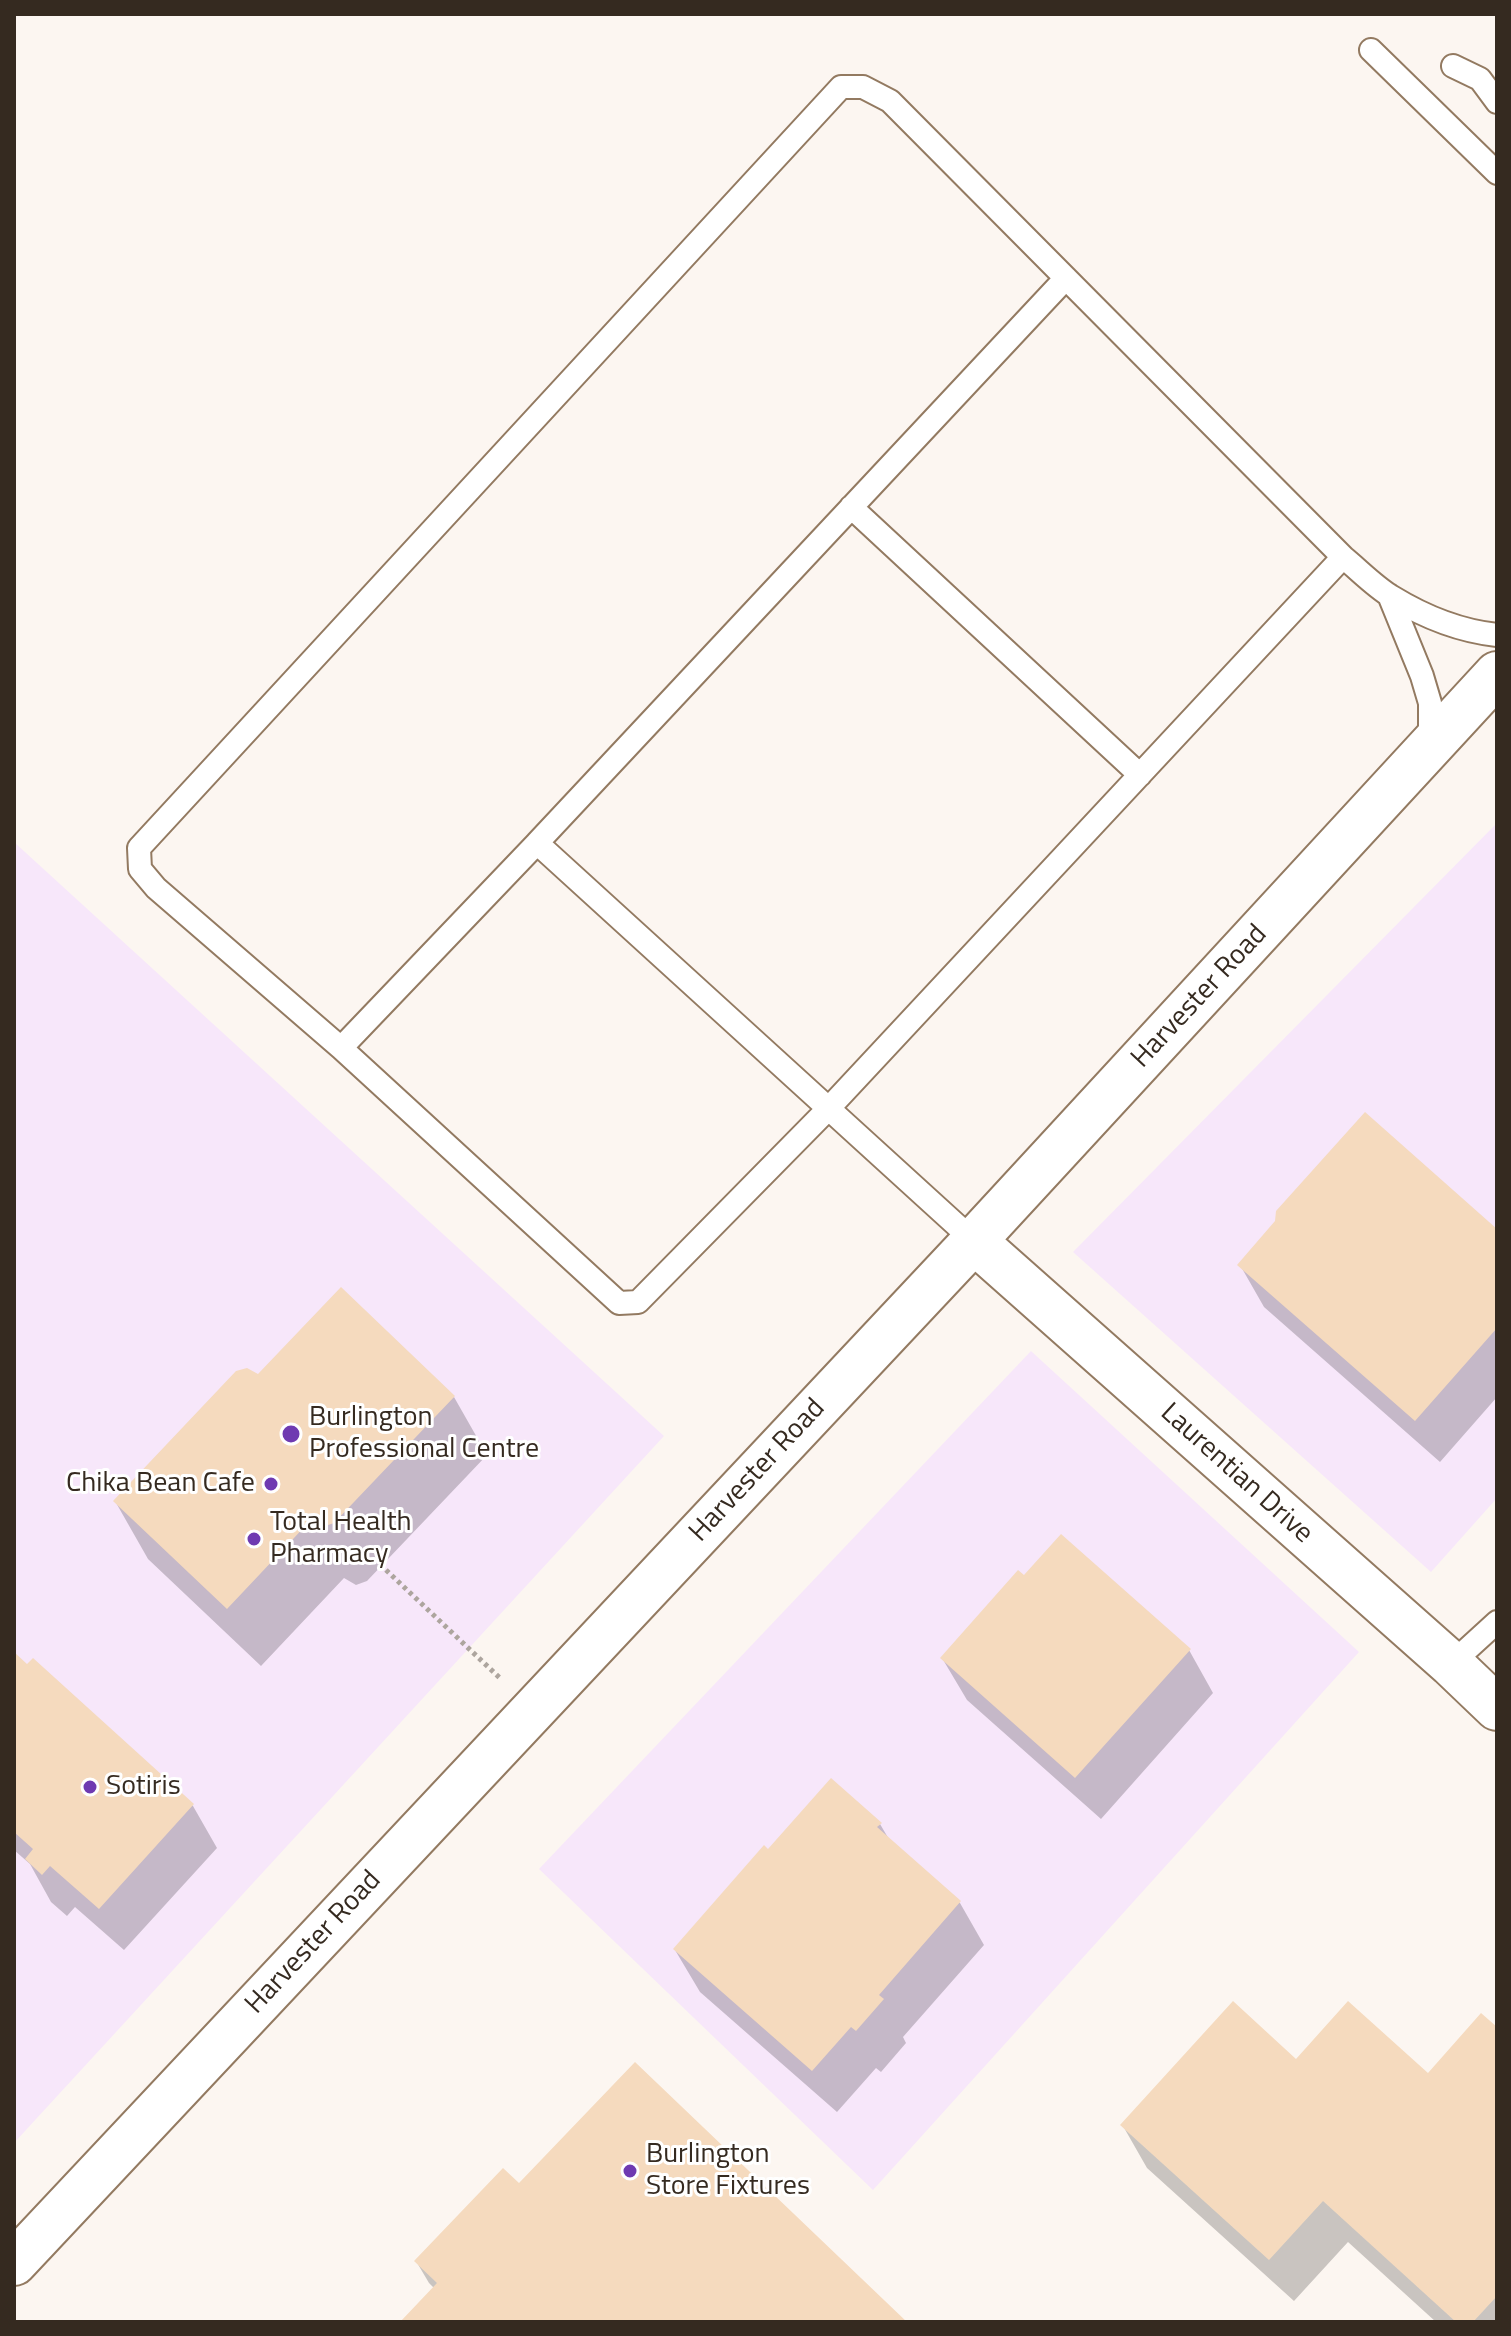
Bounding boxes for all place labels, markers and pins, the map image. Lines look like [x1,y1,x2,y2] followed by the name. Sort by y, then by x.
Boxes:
[309,1401,539,1467] place label: Burlington Professional Centre
[280,1423,302,1445] marker: Burlington Professional Centre
[66,1467,255,1501] place label: Chika Bean Cafe
[262,1475,280,1493] marker: Chika Bean Cafe
[270,1506,412,1572] place label: Total Health Pharmacy
[245,1530,263,1548] marker: Total Health Pharmacy
[106,1770,181,1804] place label: Sotiris
[81,1778,99,1796] marker: Sotiris
[646,2138,810,2204] place label: Burlington Store Fixtures
[621,2162,639,2180] marker: Burlington Store Fixtures

